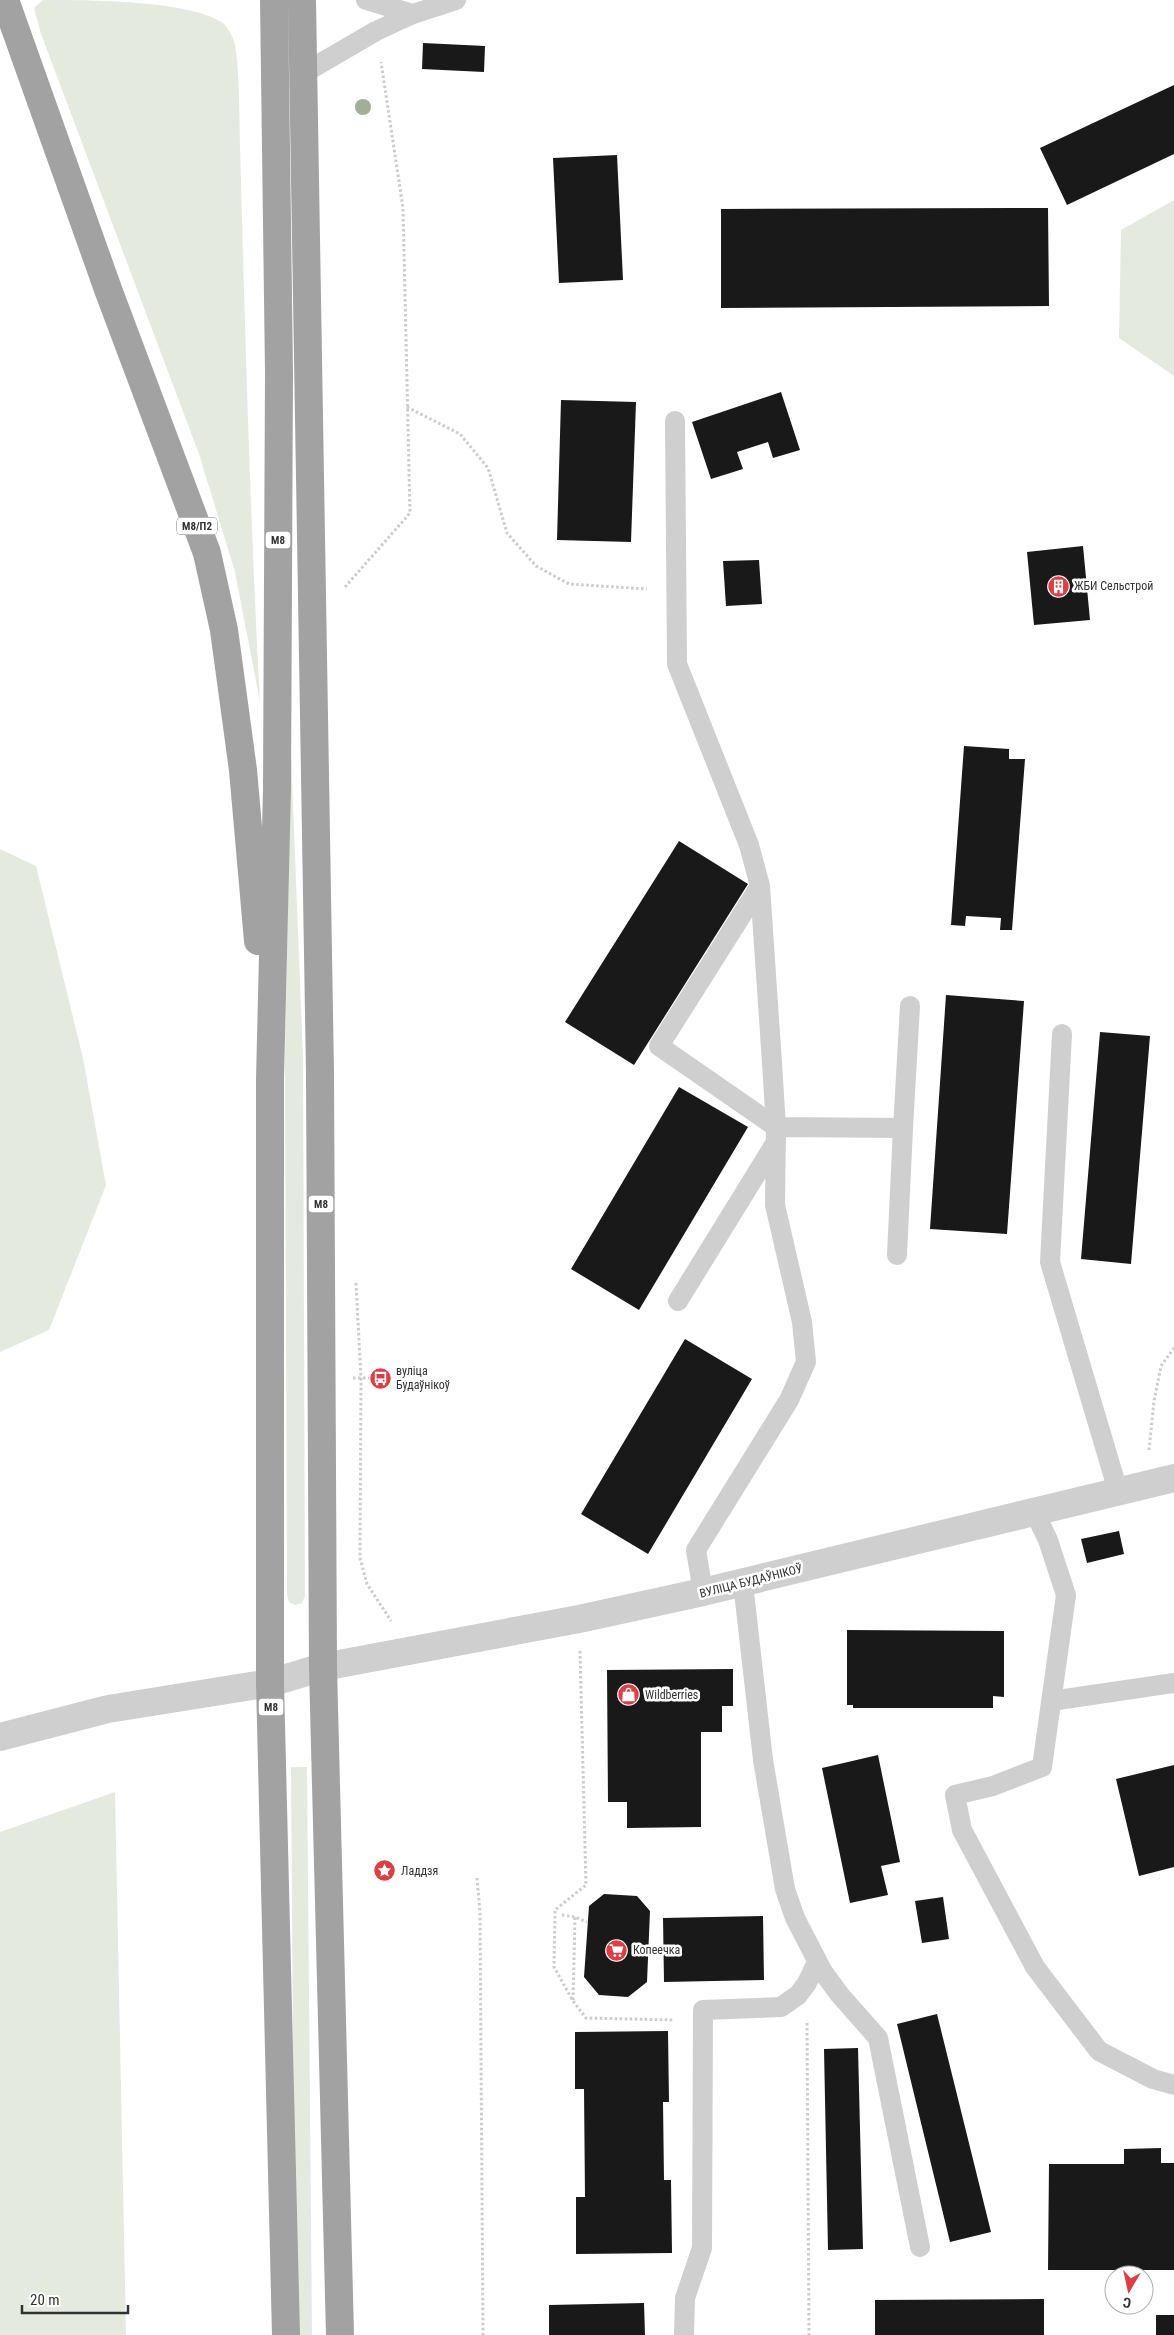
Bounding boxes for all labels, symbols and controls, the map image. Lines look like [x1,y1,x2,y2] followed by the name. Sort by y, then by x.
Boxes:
[177,518,217,534] road number: М8/П2
[266,532,290,548] road number: М8
[1046,574,1070,598] building icon: ЖБИ Сельстрой
[1074,579,1153,593] place label: ЖБИ Сельстрой
[308,1196,334,1212] road number: М8
[396,1364,450,1392] place label: вуліца Будаўнікоў
[368,1366,392,1390] bus stop icon: вуліца Будаўнікоў
[698,1560,804,1601] street label: ВУЛІЦА БУДАЎНІКОЎ
[617,1683,641,1707] shop icon: Wildberries
[645,1688,698,1702] place label: Wildberries
[258,1698,284,1715] road number: М8
[373,1859,397,1883] place icon: Ладдзя
[401,1864,438,1878] place label: Ладдзя
[605,1938,629,1962] supermarket icon: Копеечка
[633,1943,680,1957] place label: Копеечка
[1104,2265,1154,2315] north arrow
[22,2282,129,2314] scale bar
[30,2291,60,2309] text: 20 m
[1122,2294,1132,2311] text: С

